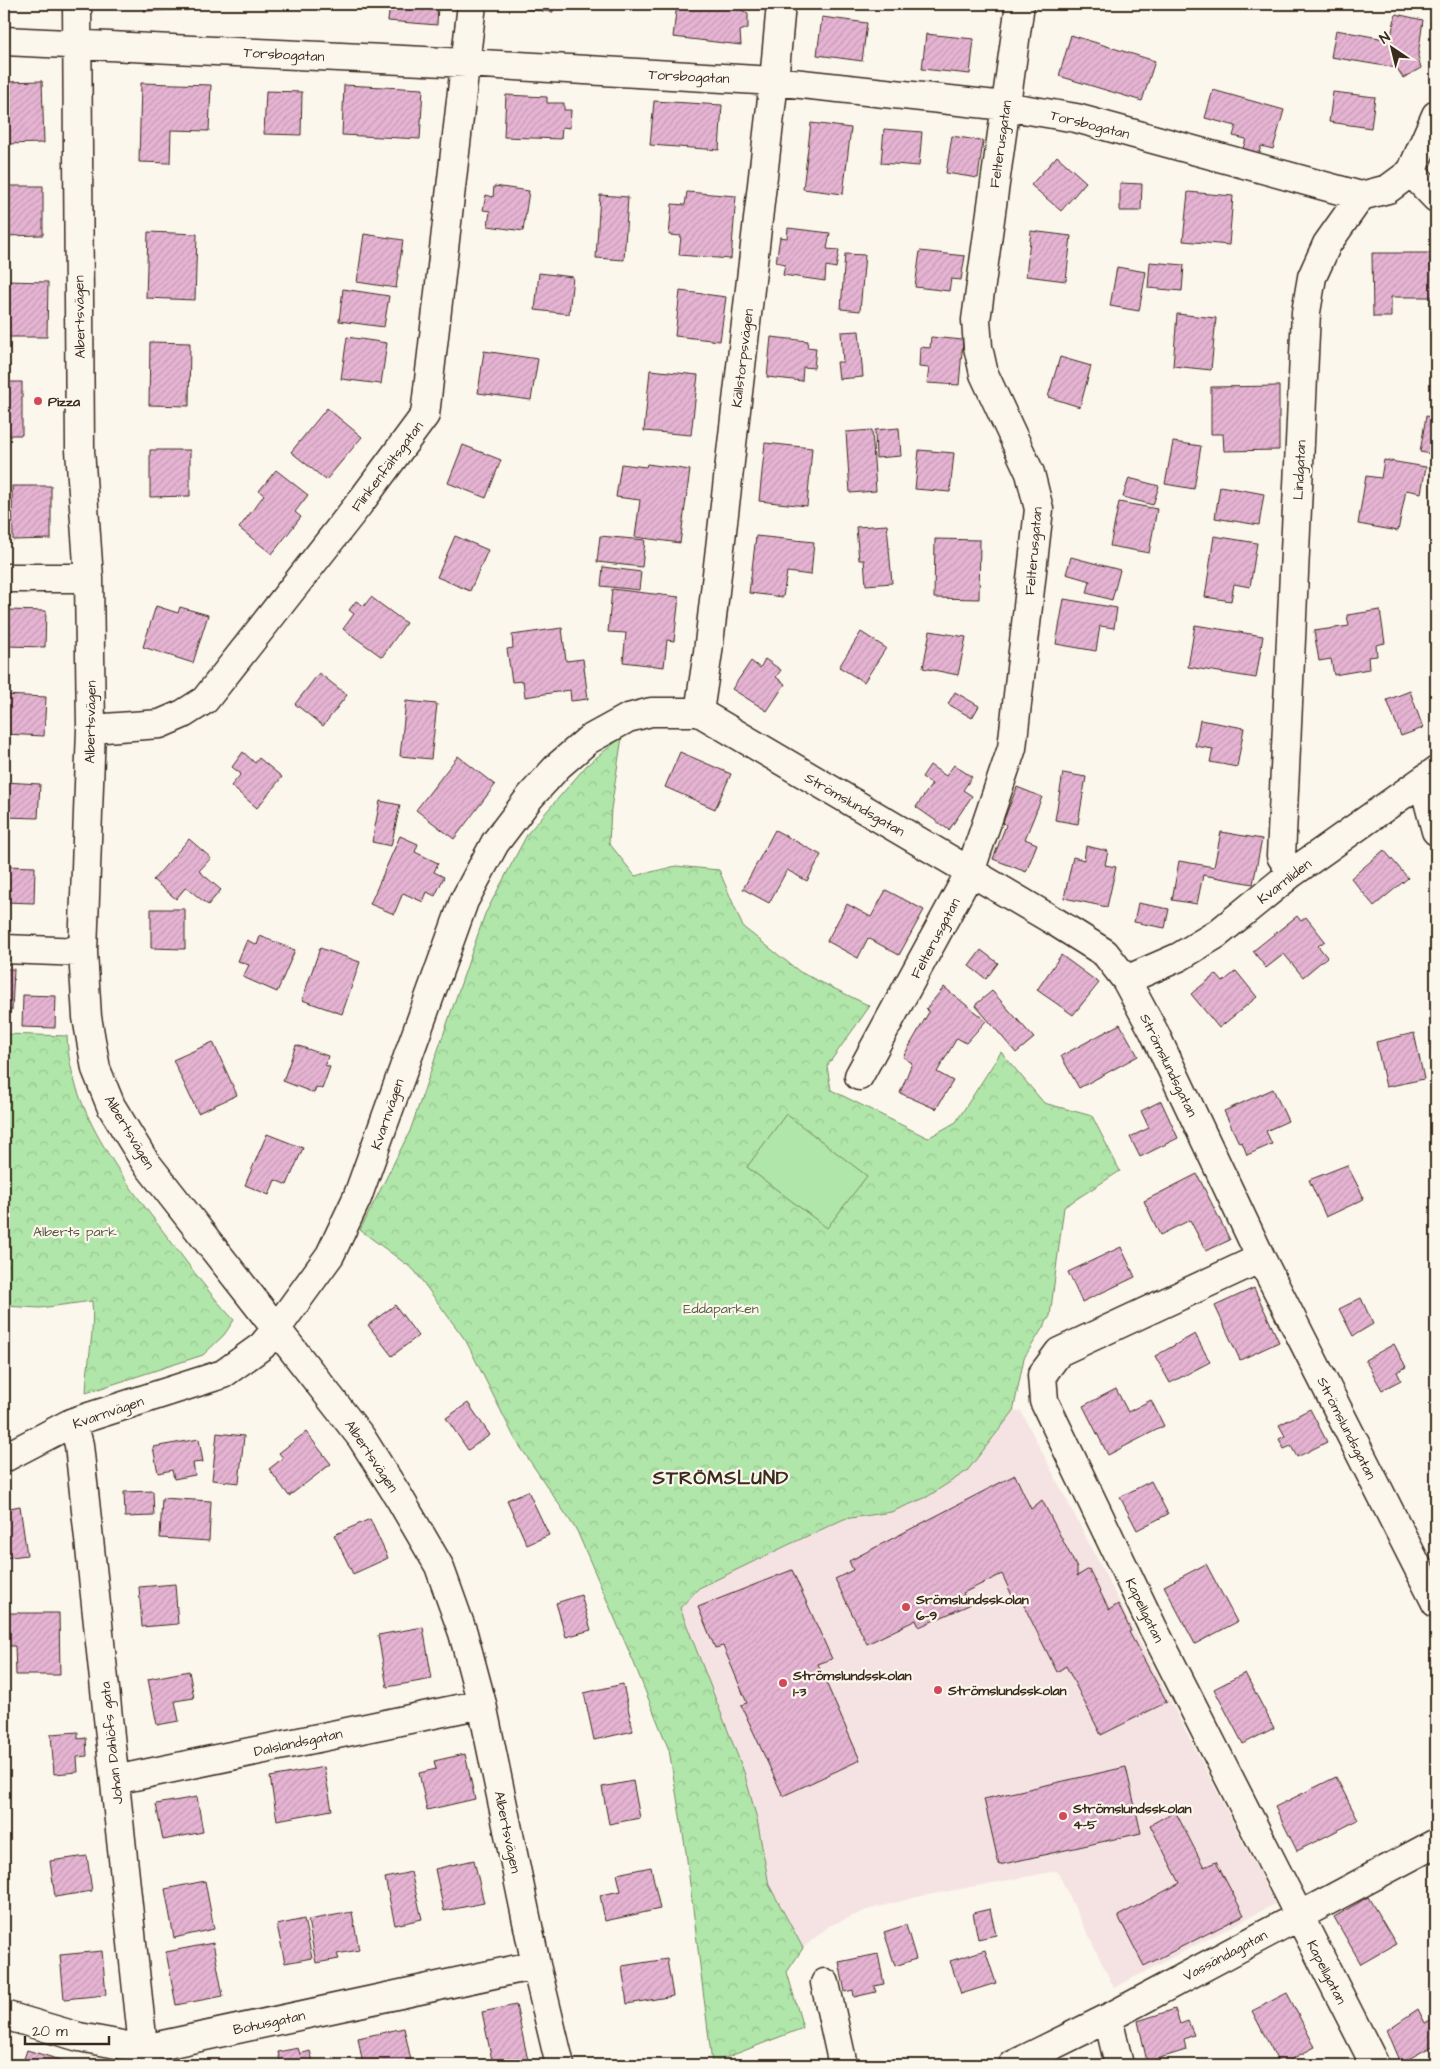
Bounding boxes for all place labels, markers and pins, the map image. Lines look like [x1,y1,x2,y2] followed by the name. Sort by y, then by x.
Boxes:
[48,392,81,412] place label: Pizza
[32,395,44,407] marker: Pizza
[915,1590,1029,1626] place label: Srömslundsskolan 6-9
[900,1601,912,1613] marker: Srömslundsskolan 6-9
[792,1666,912,1702] place label: Strömslundsskolan 1-3
[777,1677,789,1689] marker: Strömslundsskolan 1-3
[947,1681,1067,1701] place label: Strömslundsskolan
[932,1684,944,1696] marker: Strömslundsskolan
[1072,1799,1192,1835] place label: Strömslundsskolan 4-5
[1057,1810,1069,1822] marker: Strömslundsskolan 4-5

